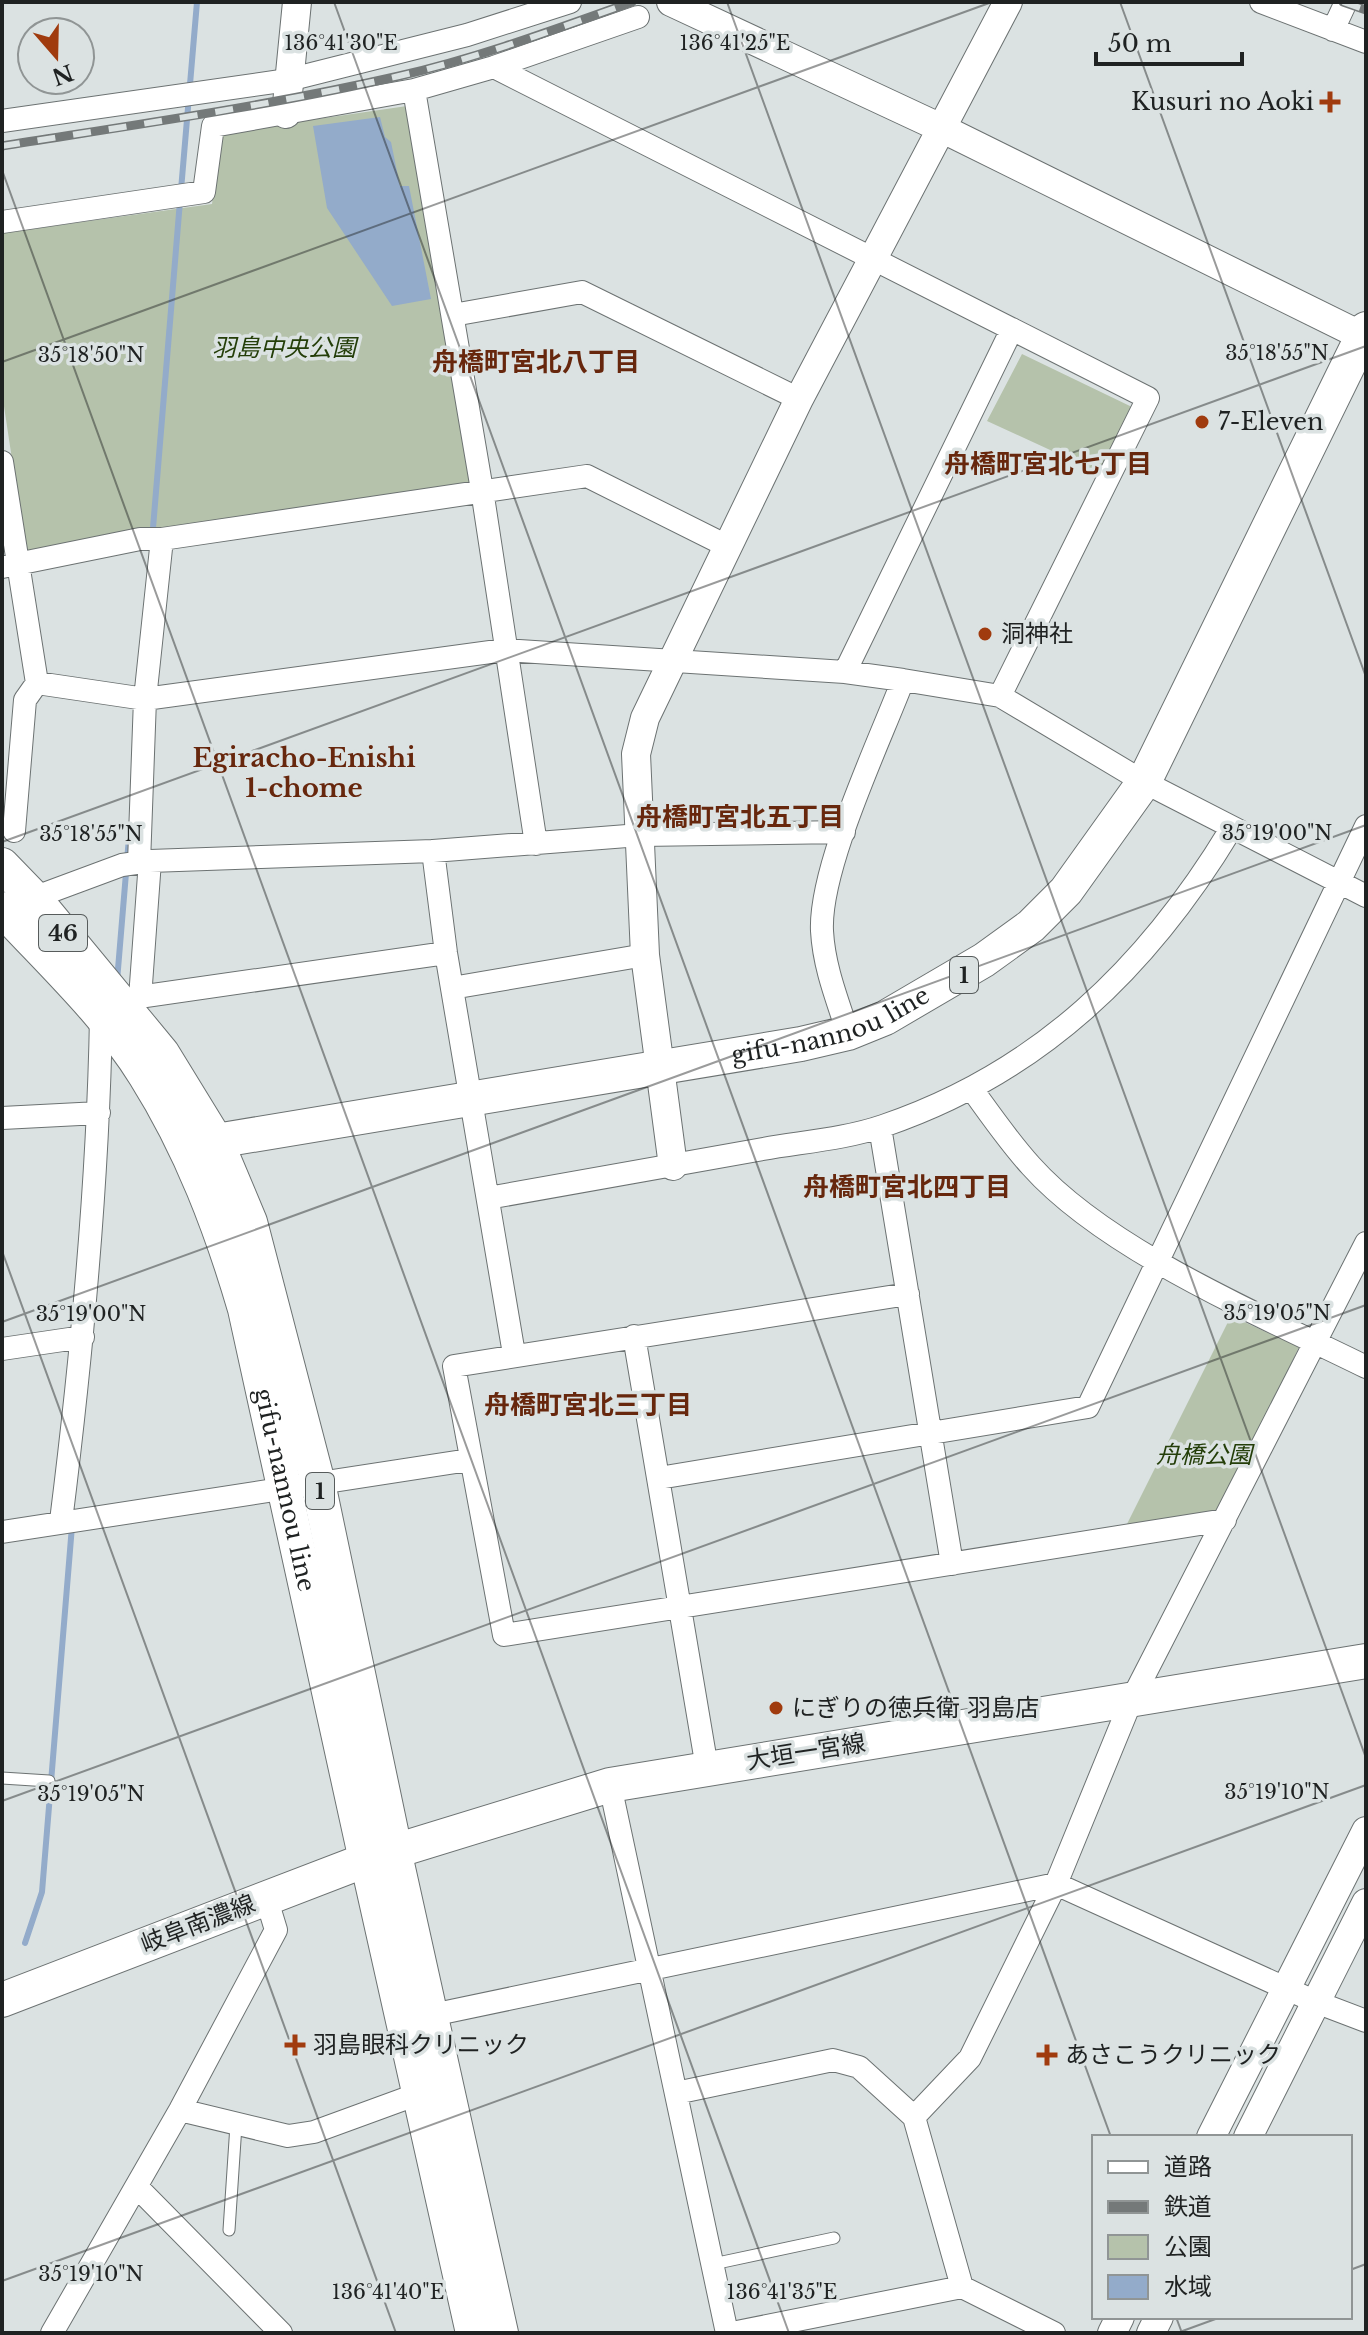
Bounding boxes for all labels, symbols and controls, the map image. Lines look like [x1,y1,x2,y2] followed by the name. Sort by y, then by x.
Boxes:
[16,16,96,96] north arrow
[1096,16,1242,66] scale bar
[1108,29,1172,58] text: 50 m
[284,31,398,55] text: 136°41'30"E
[680,31,790,55] text: 136°41'25"E
[48,58,77,91] text: N
[1131,87,1314,116] place label: Kusuri no Aoki
[1321,93,1339,111] marker: Kusuri no Aoki
[212,333,359,362] park label: 羽島中央公園
[1225,341,1329,365] text: 35°18'55"N
[38,343,144,367] text: 35°18'50"N
[432,346,640,378] district label: 舟橋町宮北八丁目
[1218,407,1324,436] place label: 7-Eleven
[1193,413,1211,431] marker: 7-Eleven
[944,448,1152,480] district label: 舟橋町宮北七丁目
[1001,619,1073,648] place label: 洞神社
[976,625,994,643] marker: 洞神社
[192,742,416,804] district label: Egiracho-Enishi 1-chome
[636,801,844,833] district label: 舟橋町宮北五丁目
[1222,821,1332,845] text: 35°19'00"N
[39,822,143,846] text: 35°18'55"N
[39,915,87,951] road number: 46
[950,957,978,993] road number: 1
[729,980,934,1069] street label: gifu-nannou line
[803,1171,1011,1203] district label: 舟橋町宮北四丁目
[1223,1301,1331,1325] text: 35°19'05"N
[36,1302,146,1326] text: 35°19'00"N
[249,1385,322,1594] street label: gifu-nannou line
[484,1389,692,1421] district label: 舟橋町宮北三丁目
[1156,1440,1255,1469] park label: 舟橋公園
[306,1473,334,1509] road number: 1
[792,1693,1039,1722] place label: にぎりの徳兵衛 羽島店
[767,1699,785,1717] marker: にぎりの徳兵衛 羽島店
[744,1728,867,1775] street label: 大垣一宮線
[1224,1780,1330,1804] text: 35°19'10"N
[37,1782,145,1806] text: 35°19'05"N
[137,1888,259,1959] street label: 岐阜南濃線
[313,2030,529,2059] place label: 羽島眼科クリニック
[284,2034,306,2056] marker: 羽島眼科クリニック
[1065,2040,1281,2069] place label: あさこうクリニック
[1036,2044,1058,2066] marker: あさこうクリニック
[1092,2135,1352,2319] legend
[1164,2152,1212,2181] text: 道路
[1164,2192,1212,2221] text: 鉄道
[1164,2232,1212,2261] text: 公園
[38,2262,144,2286] text: 35°19'10"N
[1164,2272,1212,2301] text: 水域
[332,2280,444,2304] text: 136°41'40"E
[727,2280,837,2304] text: 136°41'35"E

